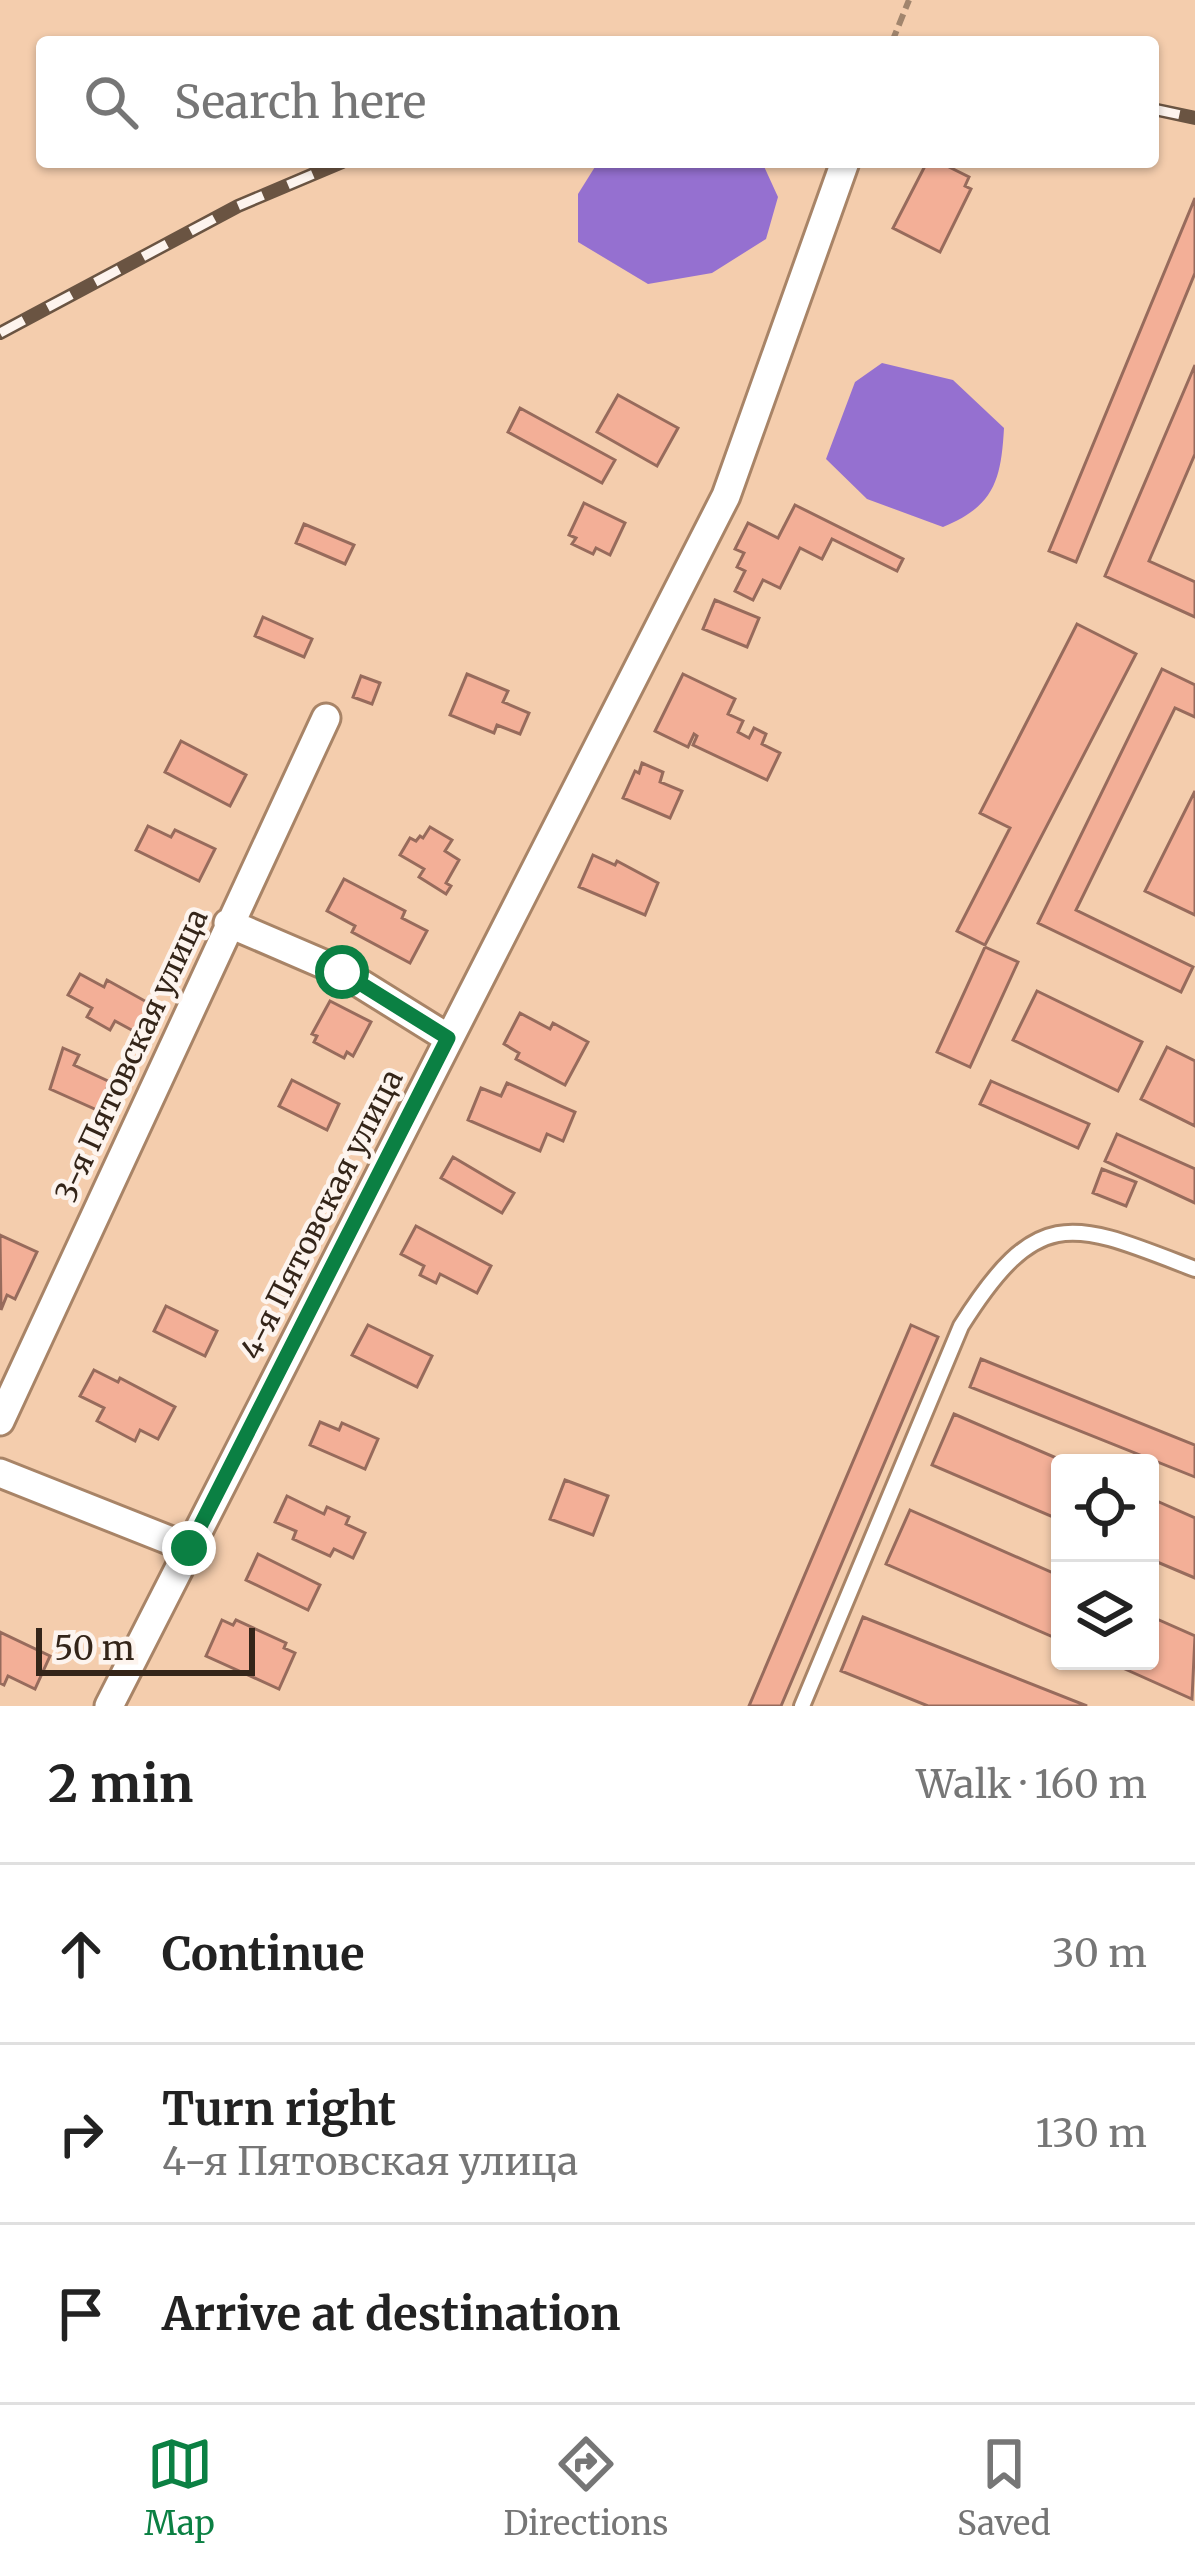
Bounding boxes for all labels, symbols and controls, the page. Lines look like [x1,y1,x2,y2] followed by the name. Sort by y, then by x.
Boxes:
[36,36,1159,168] search box
[78,69,144,135] icon: search
[174,74,426,130] text: Search here
[46,902,216,1208] street label: 3-я Пятовская улица
[315,945,369,999] route start
[231,1063,411,1365] street label: 4-я Пятовская улица
[1051,1454,1159,1670] map controls
[1051,1454,1159,1562] button: locate
[162,1521,216,1575] route end
[1051,1562,1159,1670] button: layers
[36,1622,255,1675] scale bar
[54,1628,135,1669] text: 50 m
[48,1752,193,1816] text: 2 min
[916,1760,1147,1809] text: Walk · 160 m
[48,1921,114,1987] icon: ahead
[162,1926,364,1982] text: Continue
[1052,1929,1147,1978] text: 30 m
[162,2081,396,2137] text: Turn right
[48,2101,114,2167] icon: right
[1035,2109,1147,2158] text: 130 m
[162,2137,578,2186] text: 4-я Пятовская улица
[48,2281,114,2347] icon: arrive
[162,2286,620,2342] text: Arrive at destination
[144,2431,215,2544] tab: Map
[503,2431,668,2544] tab: Directions
[957,2431,1051,2544] tab: Saved

